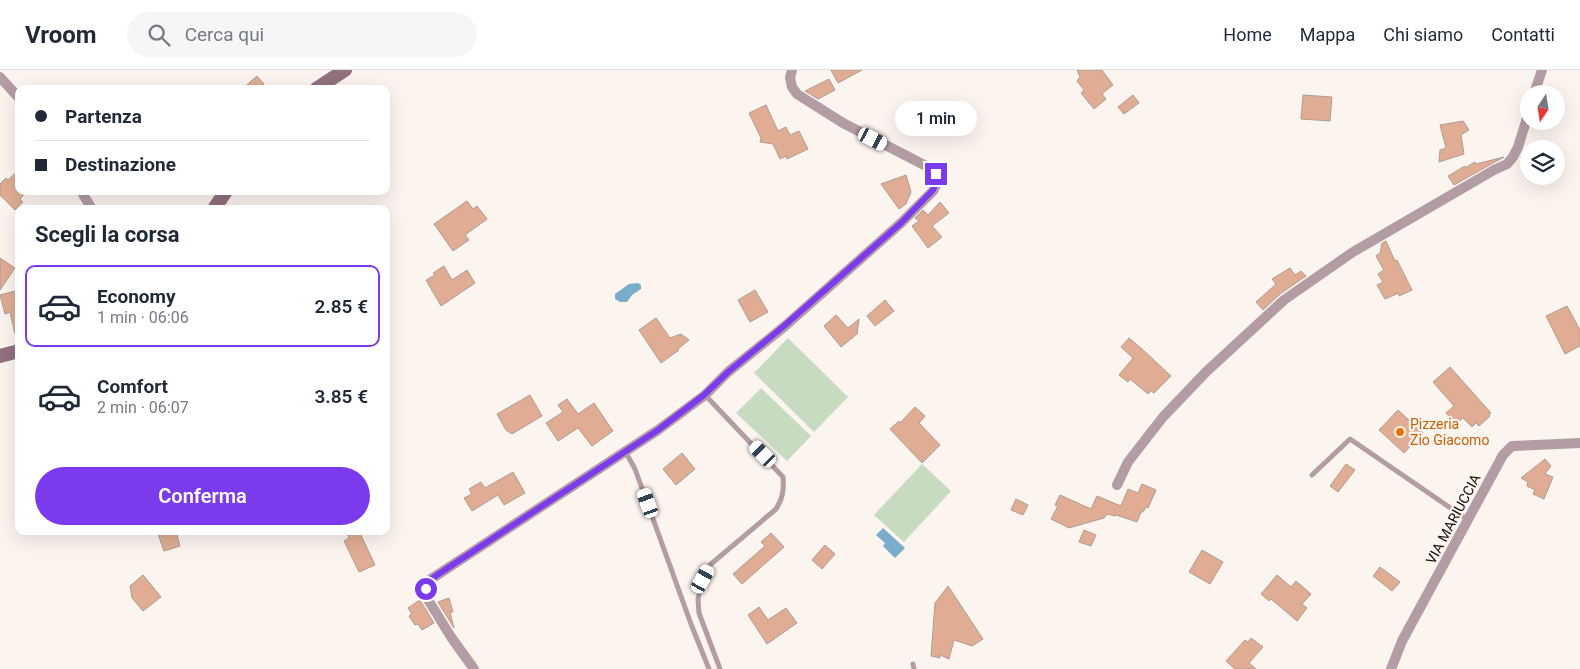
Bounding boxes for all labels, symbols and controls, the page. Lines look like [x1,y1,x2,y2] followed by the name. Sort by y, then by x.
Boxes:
[127,12,477,57] search box
[25,21,97,49] text: Vroom
[145,21,173,49] icon: search
[185,23,264,46] text: Cerca qui
[1223,24,1272,45] text: Home
[1300,24,1355,45] text: Mappa
[1383,24,1463,45] text: Chi siamo
[1491,24,1555,45] text: Contatti
[1520,85,1565,130] north arrow
[1520,85,1565,185] map controls
[895,102,977,136] callout: 1 min
[65,105,142,128] text: Partenza
[916,109,956,128] text: 1 min
[856,126,889,152] car
[1520,140,1565,185] button: layers
[65,153,176,176] text: Destinazione
[925,163,947,185] route end
[35,222,180,247] text: Scegli la corsa
[37,284,82,329] icon: car
[97,285,176,308] text: Economy
[314,295,368,318] text: 2.85 €
[97,308,189,327] text: 1 min · 06:06
[37,374,82,419] icon: car
[97,375,168,398] text: Comfort
[314,385,368,408] text: 3.85 €
[97,398,189,417] text: 2 min · 06:07
[1410,416,1489,448] place label: Pizzeria Zio Giacomo
[1394,426,1406,438] marker: Pizzeria Zio Giacomo
[747,438,778,470] car
[35,467,370,525] button: Conferma
[1423,471,1483,567] street label: VIA MARIUCCIA
[635,486,660,520] car
[689,562,716,596] car
[415,578,437,600] route start

